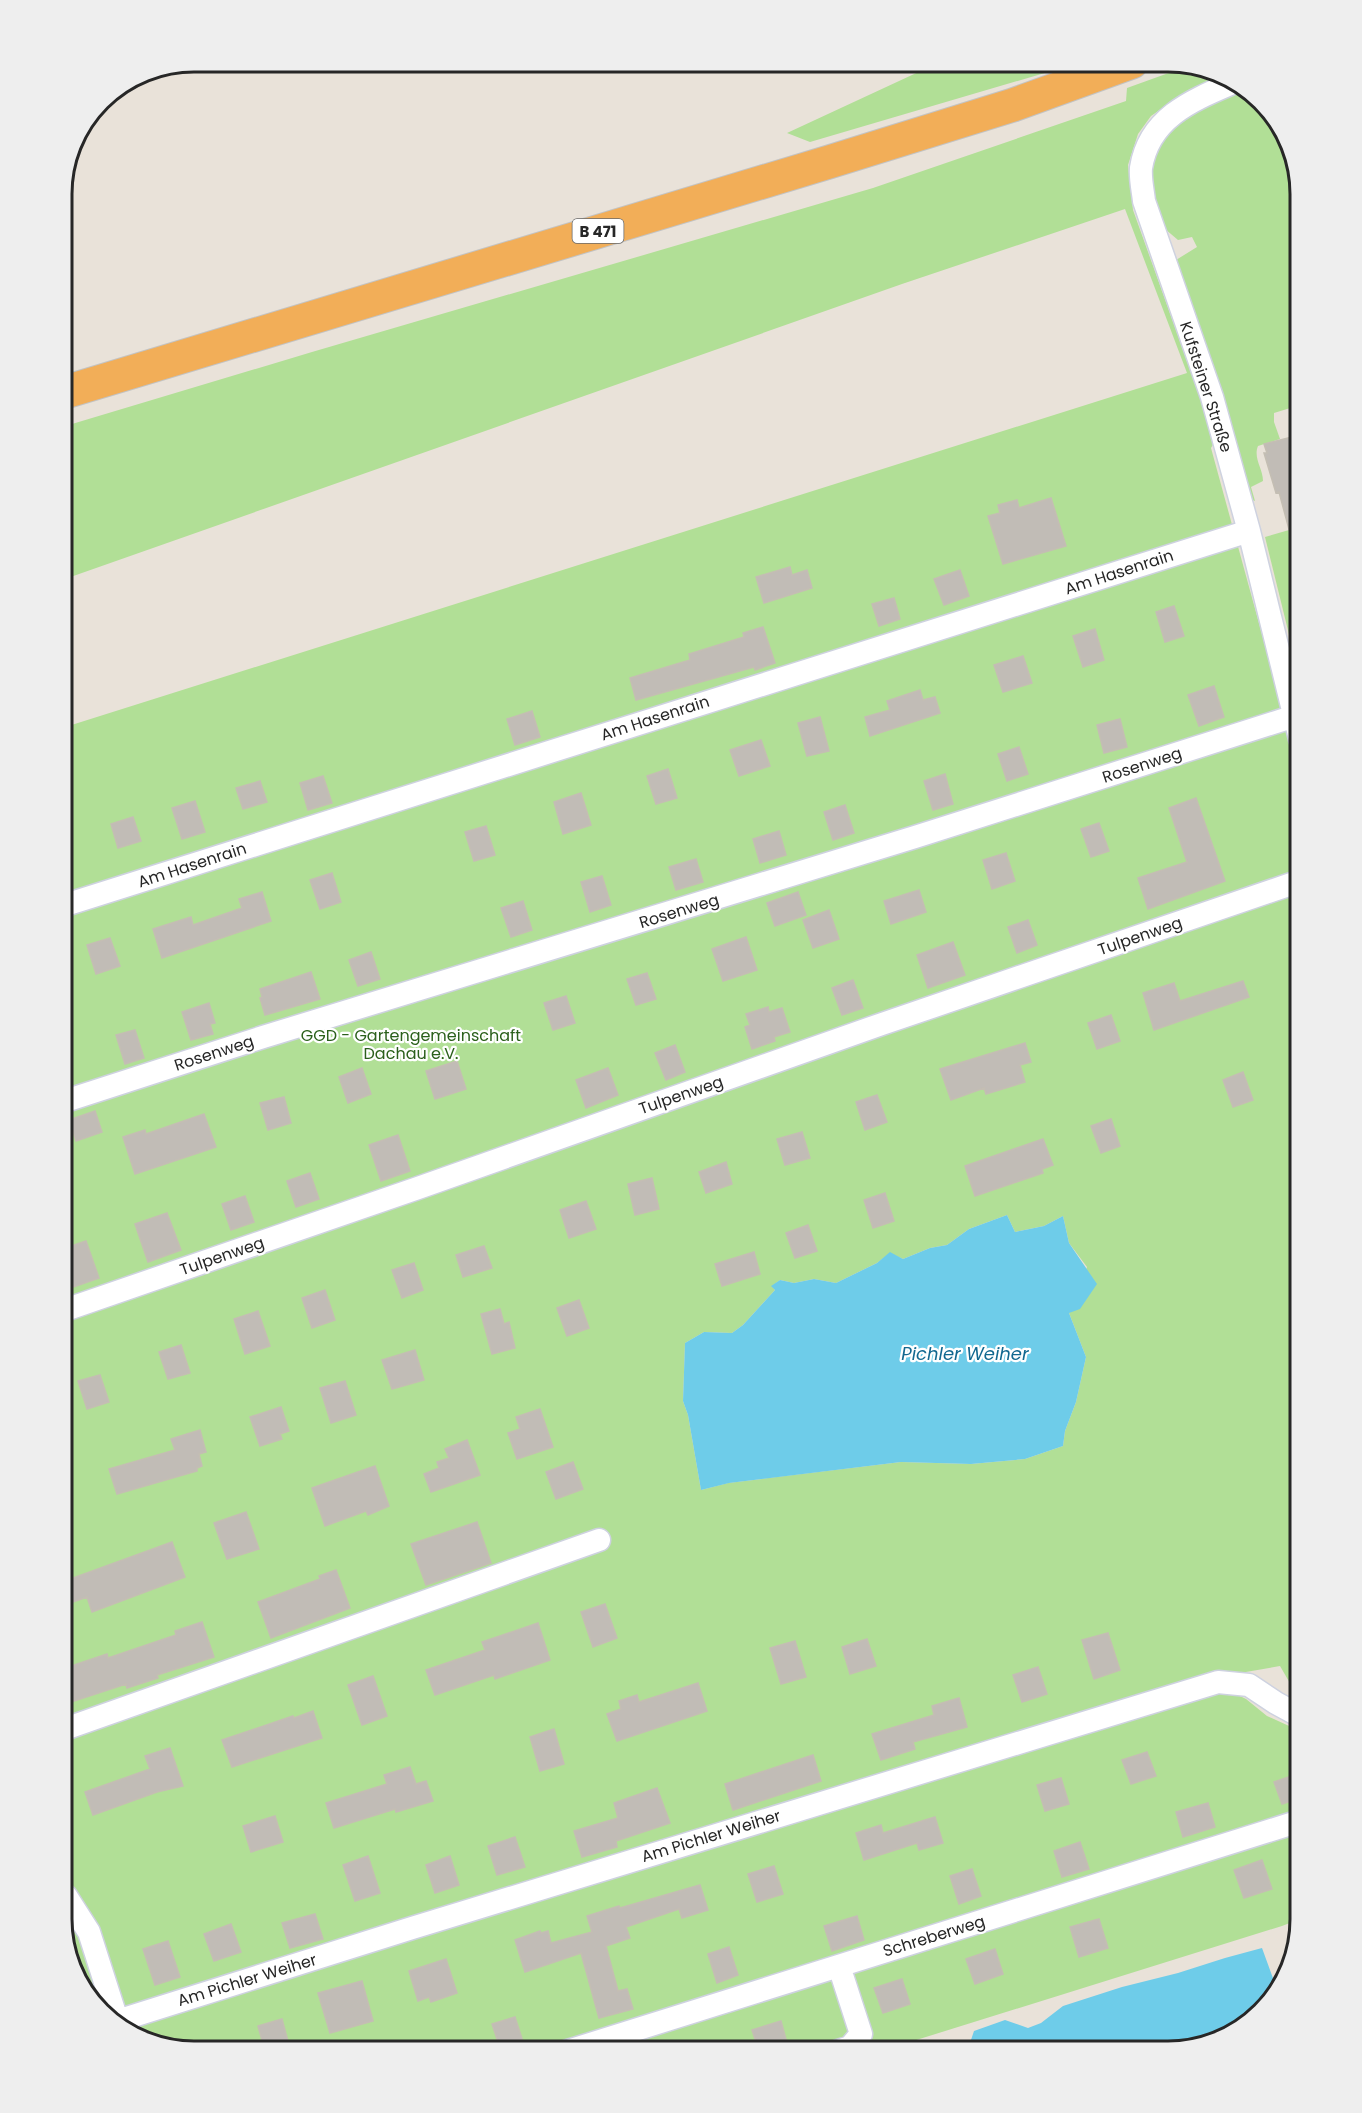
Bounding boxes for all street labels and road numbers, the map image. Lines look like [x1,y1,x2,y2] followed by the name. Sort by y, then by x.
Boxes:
[572,219,624,243] road number: B 471
[1174,319,1238,455] street label: Kufsteiner Straße
[1062,544,1176,600] street label: Am Hasenrain
[598,690,712,746] street label: Am Hasenrain
[1099,741,1185,789] street label: Rosenweg
[135,837,249,893] street label: Am Hasenrain
[636,888,722,934] street label: Rosenweg
[1095,911,1185,961] street label: Tulpenweg
[171,1029,257,1077] street label: Rosenweg
[636,1070,726,1120] street label: Tulpenweg
[177,1231,267,1281] street label: Tulpenweg
[639,1804,783,1868] street label: Am Pichler Weiher
[880,1910,988,1962] street label: Schreberweg
[175,1948,319,2012] street label: Am Pichler Weiher

